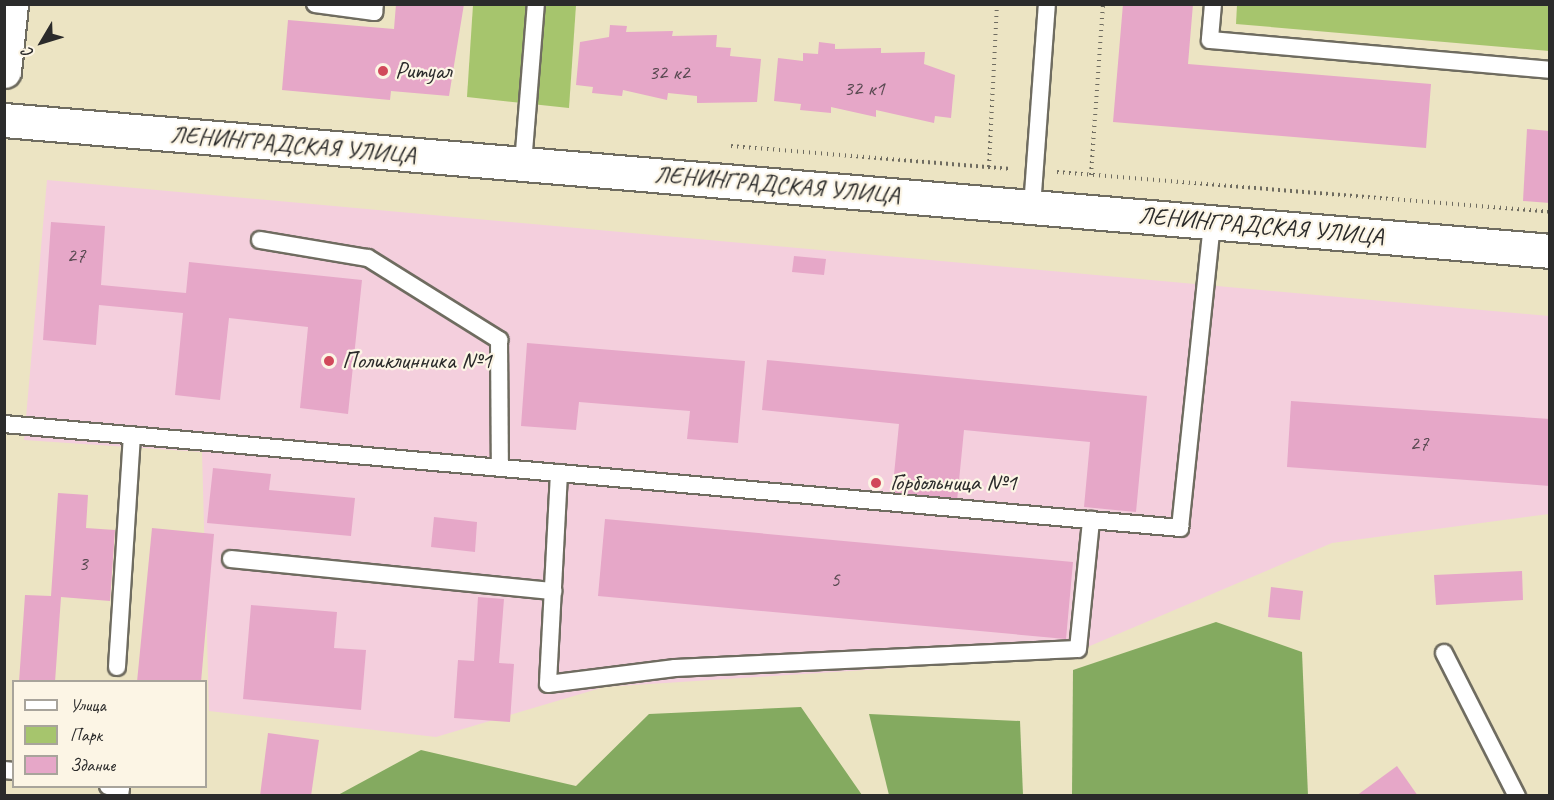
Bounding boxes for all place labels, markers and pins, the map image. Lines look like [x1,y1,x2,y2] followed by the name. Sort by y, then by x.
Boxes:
[395,57,451,85] place label: Ритуал
[376,64,390,78] marker: Ритуал
[342,347,492,375] place label: Поликлинника №1
[320,352,338,370] marker: Поликлинника №1
[890,469,1017,497] place label: Горбольница №1
[867,474,885,492] marker: Горбольница №1

